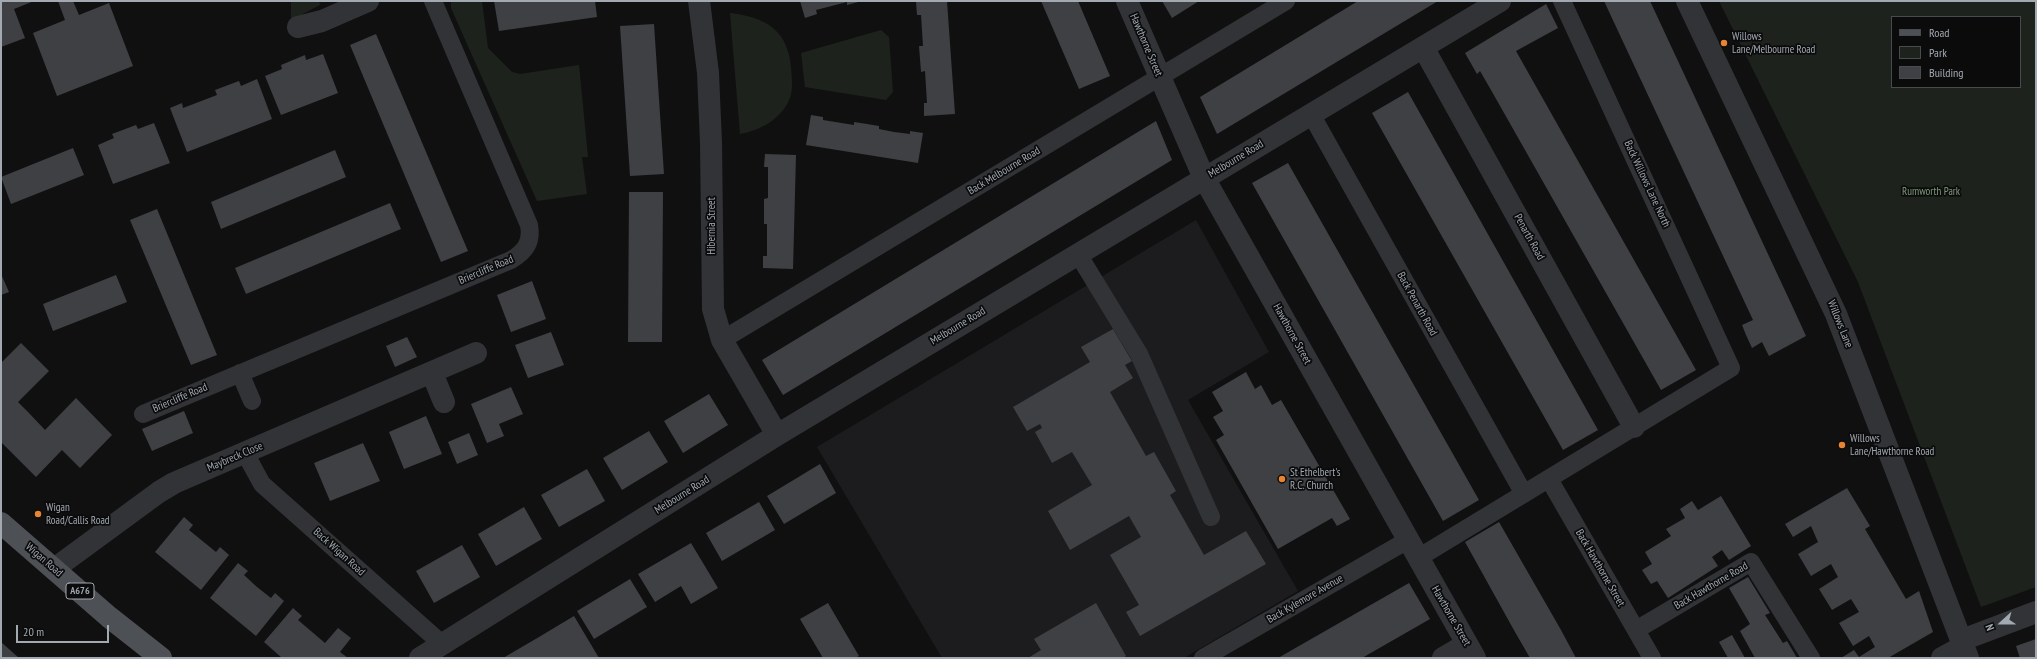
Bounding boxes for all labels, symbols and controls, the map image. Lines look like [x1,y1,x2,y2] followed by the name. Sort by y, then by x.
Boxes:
[1127,12,1165,78] street label: Hawthorne Street
[1891,16,2021,88] legend
[1929,25,1949,40] text: Road
[1732,30,1815,56] place label: Willows Lane/Melbourne Road
[1719,38,1729,48] marker: Willows Lane/Melbourne Road
[1929,45,1947,60] text: Park
[1929,65,1964,80] text: Building
[1206,137,1266,181] street label: Melbourne Road
[1621,138,1673,230] street label: Back Willows Lane North
[965,144,1043,198] street label: Back Melbourne Road
[1902,185,1960,199] park label: Rumworth Park
[705,197,719,255] street label: Hibernia Street
[1511,212,1547,262] street label: Penarth Road
[457,253,515,287] street label: Briercliffe Road
[1394,270,1440,338] street label: Back Penarth Road
[1824,298,1856,350] street label: Willows Lane
[1270,302,1314,366] street label: Hawthorne Street
[928,304,988,348] street label: Melbourne Road
[151,381,209,415] street label: Briercliffe Road
[1850,432,1934,458] place label: Willows Lane/Hawthorne Road
[205,439,265,475] street label: Maybreck Close
[1837,440,1847,450] marker: Willows Lane/Hawthorne Road
[1290,466,1341,492] place label: St Ethelbert's R.C. Church
[652,473,712,517] street label: Melbourne Road
[1277,474,1287,484] marker: St Ethelbert's R.C. Church
[46,501,110,527] place label: Wigan Road/Callis Road
[33,509,43,519] marker: Wigan Road/Callis Road
[310,525,368,579] street label: Back Wigan Road
[1573,527,1627,609] street label: Back Hawthorne Street
[23,540,65,580] street label: Wigan Road
[1672,560,1750,612] street label: Back Hawthorne Road
[1264,572,1346,626] street label: Back Kylemore Avenue
[66,583,94,599] road number: A676
[1429,584,1473,648] street label: Hawthorne Street
[1981,603,2021,643] north arrow
[18,617,111,643] scale bar
[1982,622,1997,633] text: N
[23,624,44,639] text: 20 m

